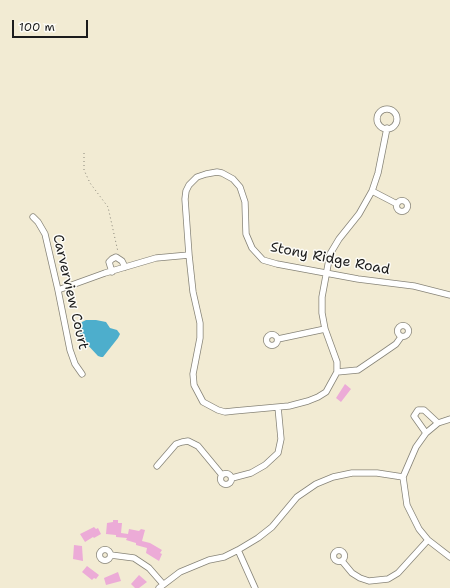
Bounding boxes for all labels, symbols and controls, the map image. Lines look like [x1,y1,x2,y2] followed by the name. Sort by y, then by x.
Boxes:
[14,12,90,38] scale bar
[19,19,55,35] text: 100 m
[49,233,91,351] street label: Carverview Court
[269,239,391,279] street label: Stony Ridge Road

